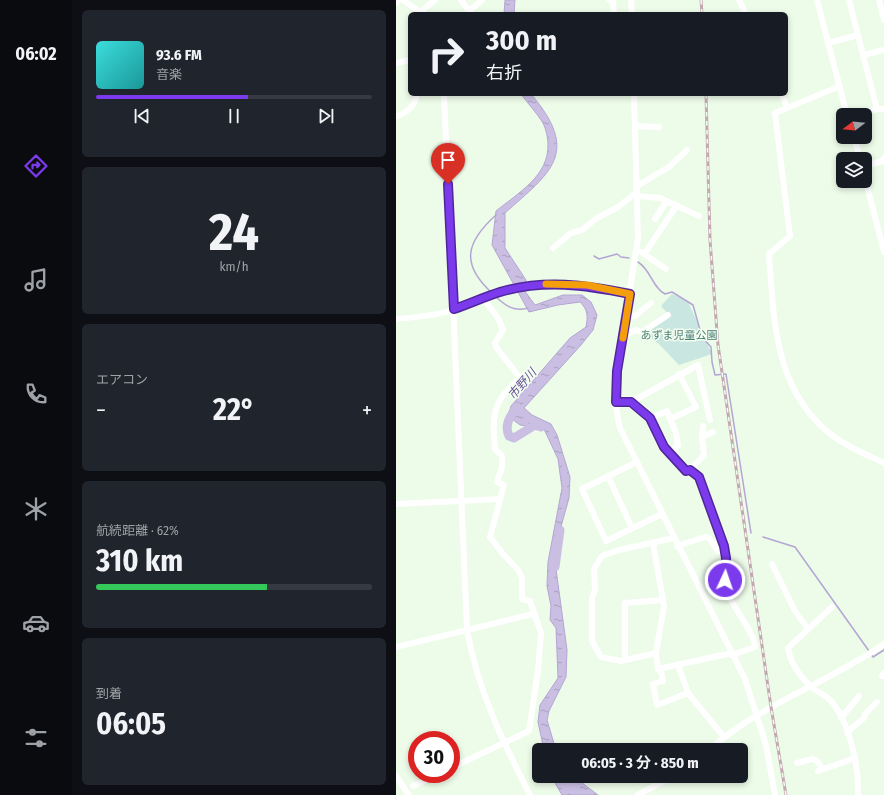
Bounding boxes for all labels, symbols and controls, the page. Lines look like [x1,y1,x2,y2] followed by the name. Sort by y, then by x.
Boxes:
[486,24,557,57] text: 300 m
[420,28,472,80] icon: right
[15,43,57,65] text: 06:02
[156,46,202,64] text: 93.6 FM
[486,62,522,84] text: 右折
[156,67,182,82] text: 音楽
[131,105,153,127] icon: previous
[223,105,245,127] icon: pause
[315,105,337,127] icon: next
[836,108,872,144] north arrow
[836,108,872,188] map controls
[431,143,465,184] pin
[437,149,459,171] icon: arrive
[22,152,50,180] icon: directions
[836,152,872,188] button: layers
[209,201,259,264] text: 24
[220,259,249,274] text: km/h
[22,266,50,294] icon: music
[641,329,718,342] park label: あずま児童公園
[505,364,540,402] water label: 市野川
[96,372,148,387] text: エアコン
[22,380,50,408] icon: phone
[213,392,255,428] text: 22°
[96,397,106,424] text: −
[362,397,372,424] text: +
[22,495,50,523] icon: climate
[96,523,179,538] text: 航続距離 · 62%
[96,543,183,579] text: 310 km
[704,559,746,601] position arrow
[22,609,50,637] icon: car
[96,686,122,701] text: 到着
[96,706,166,742] text: 06:05
[22,724,50,752] icon: filters
[408,731,460,783] speed limit sign: 30
[581,754,699,772] text: 06:05 · 3 分 · 850 m

